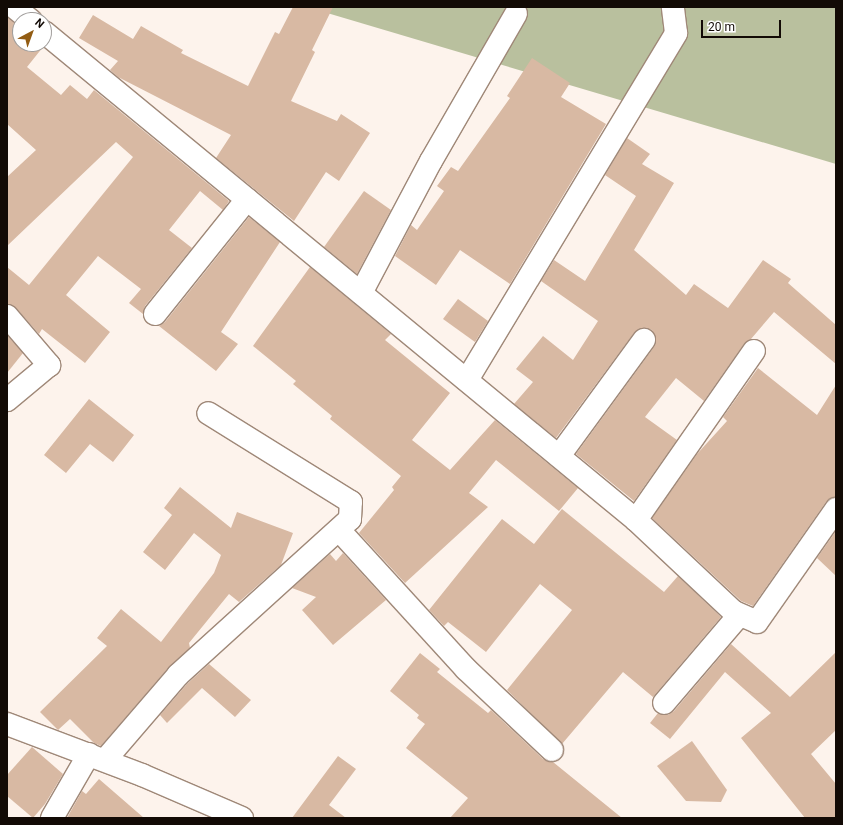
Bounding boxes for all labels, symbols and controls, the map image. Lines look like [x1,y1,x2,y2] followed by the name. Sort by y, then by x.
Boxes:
[12,12,52,52] north arrow
[703,12,783,38] scale bar
[32,16,47,31] text: N
[708,20,735,34] text: 20 m

